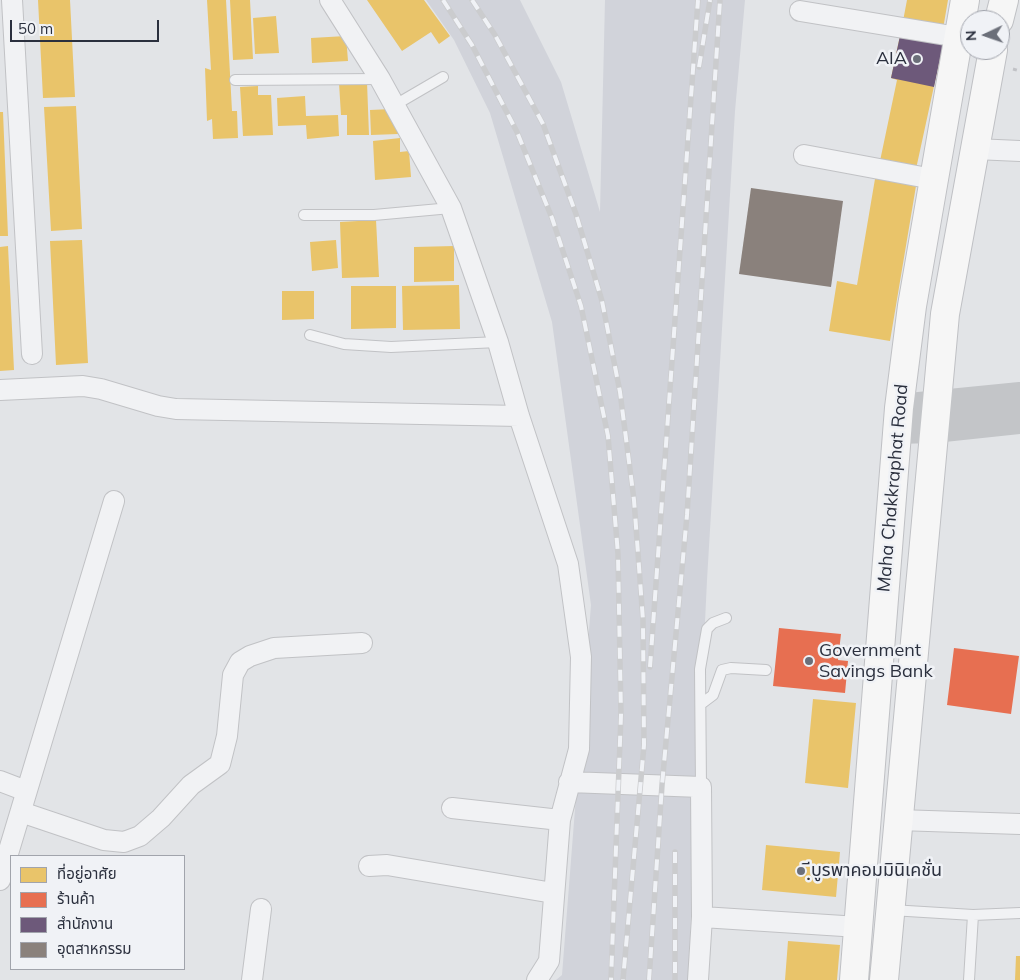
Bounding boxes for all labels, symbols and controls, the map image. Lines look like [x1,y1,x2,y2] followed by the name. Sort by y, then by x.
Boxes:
[12,10,161,42] scale bar
[960,10,1010,60] north arrow
[18,19,53,38] text: 50 m
[962,30,980,41] text: N
[876,48,907,70] place label: AIA
[911,53,923,65] marker: AIA
[873,383,913,593] street label: Maha Chakkraphat Road
[819,640,933,682] place label: Government Savings Bank
[803,655,815,667] marker: Government Savings Bank
[10,855,185,970] legend
[811,860,942,882] place label: ฺีบูรพาคอมมินิเคชั่น
[57,864,117,883] text: ที่อยู่อาศัย
[795,865,807,877] marker: ฺีบูรพาคอมมินิเคชั่น
[57,889,95,908] text: ร้านค้า
[57,914,113,933] text: สำนักงาน
[57,939,131,958] text: อุตสาหกรรม

